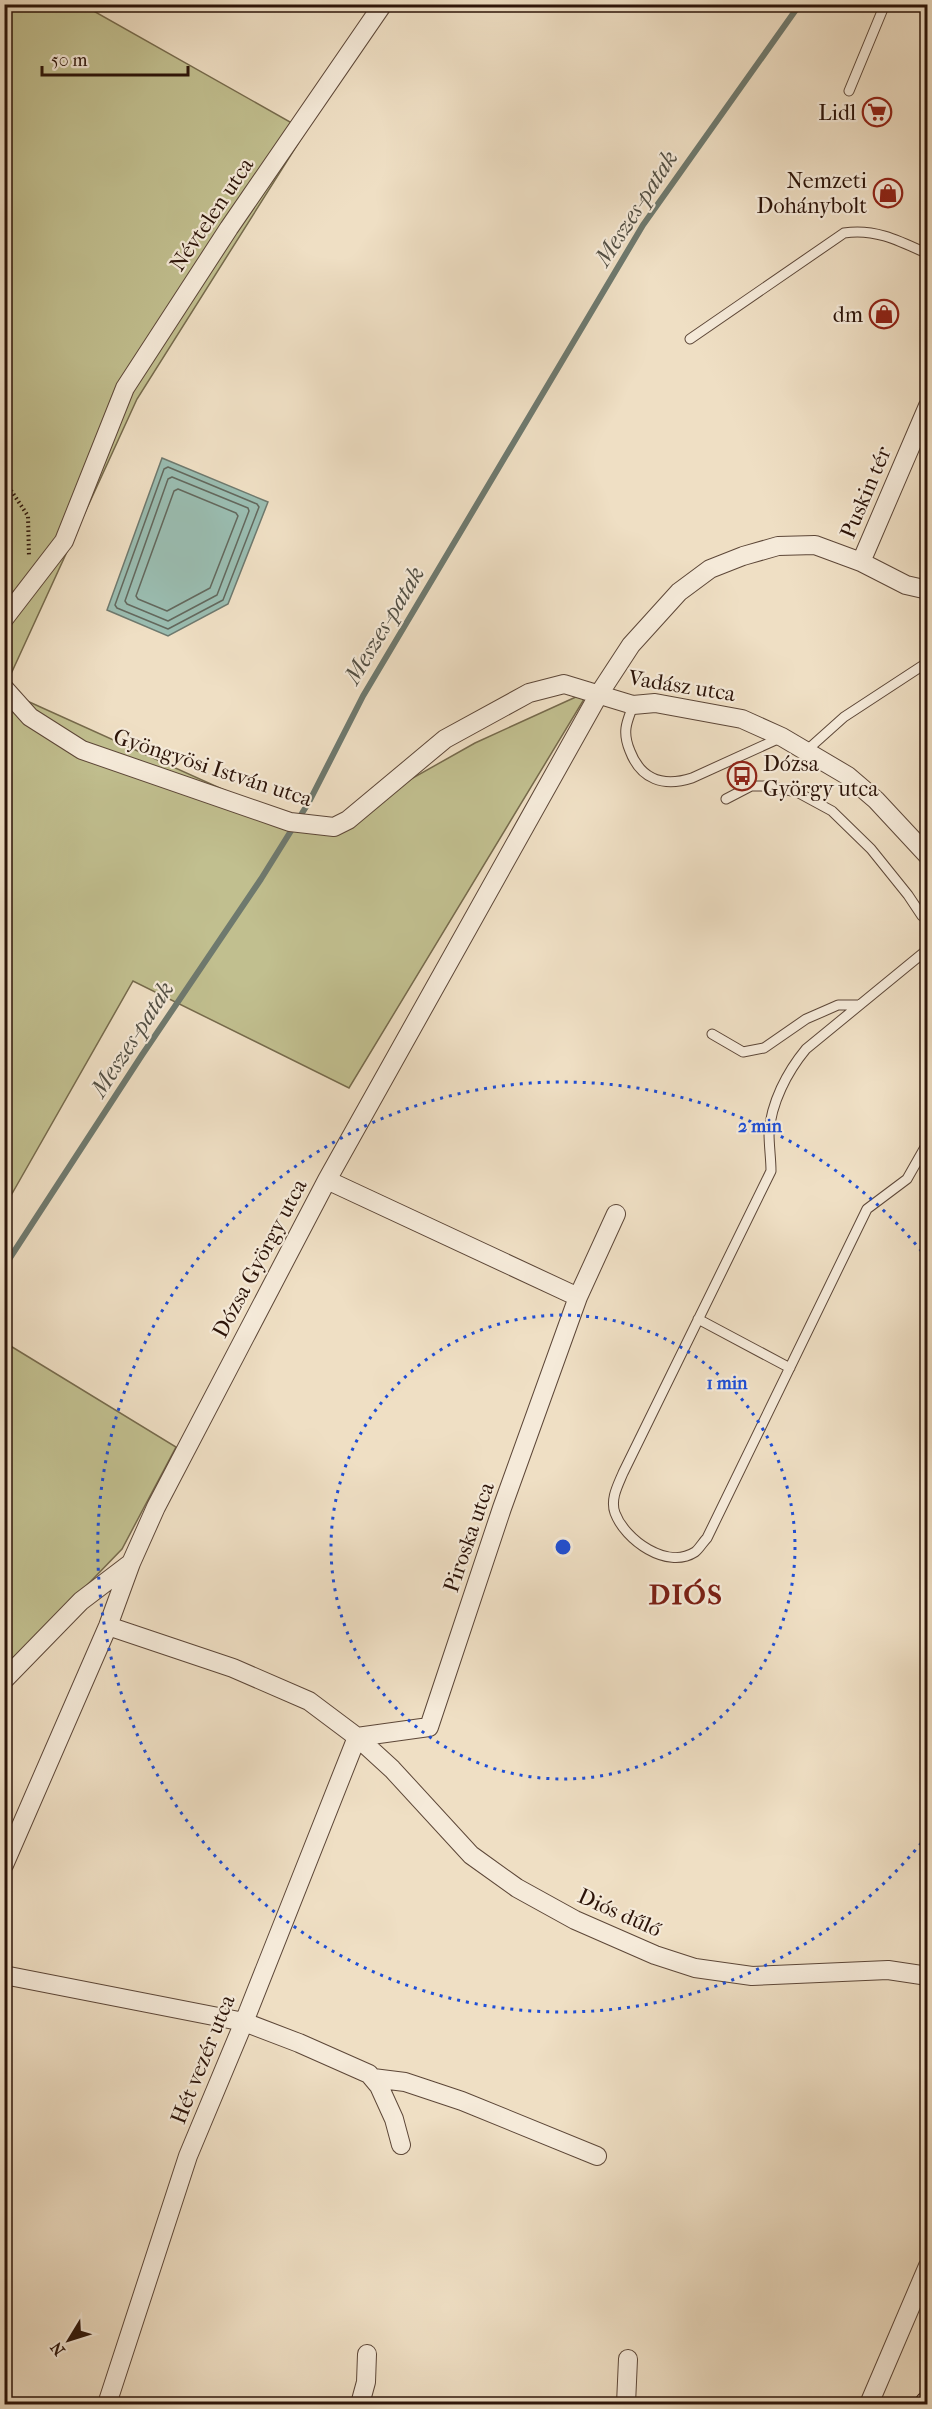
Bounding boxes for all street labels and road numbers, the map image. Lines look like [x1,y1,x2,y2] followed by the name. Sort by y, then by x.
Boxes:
[164,152,260,276] street label: Névtelen utca
[835,442,897,542] street label: Puskin tér
[626,665,738,707] street label: Vadász utca
[110,724,316,813] street label: Gyöngyösi István utca
[207,1174,313,1342] street label: Dózsa György utca
[438,1478,500,1596] street label: Piroska utca
[574,1883,665,1943] street label: Diós dűlő
[165,1990,241,2128] street label: Hét vezér utca

